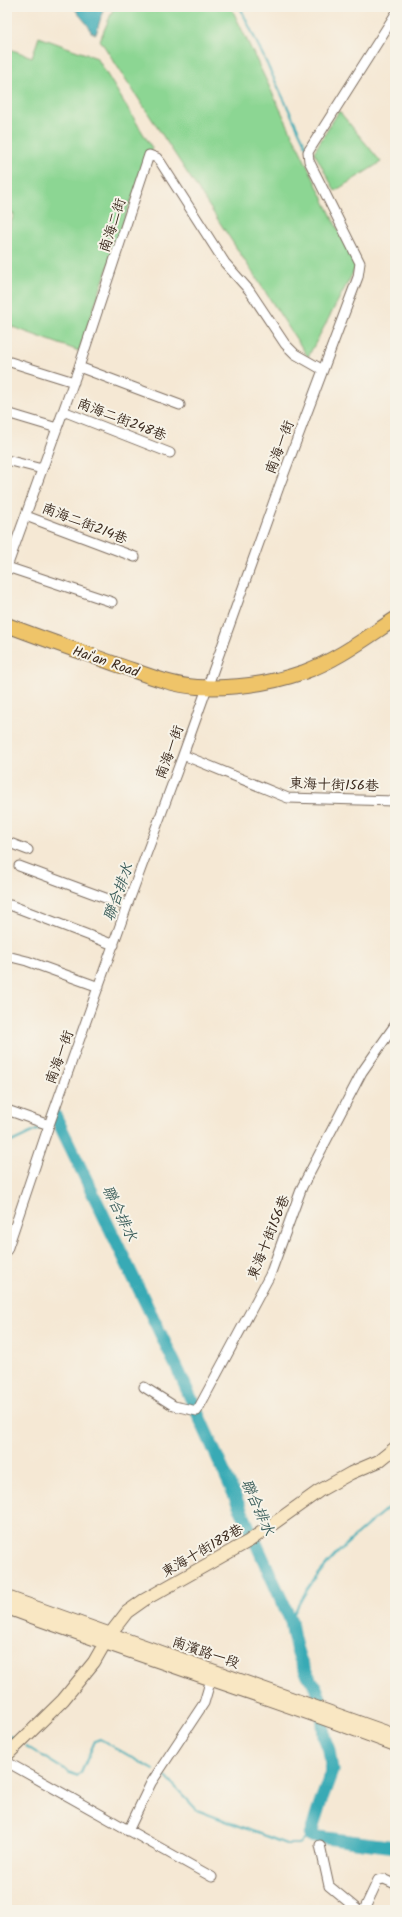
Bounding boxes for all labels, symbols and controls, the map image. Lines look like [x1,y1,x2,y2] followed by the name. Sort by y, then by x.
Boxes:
[94,195,132,255] street label: 南海二街
[74,393,171,447] street label: 南海二街248巷
[260,417,300,477] street label: 南海一街
[39,497,132,551] street label: 南海二街214巷
[69,640,143,684] street label: Hai'an Road
[150,722,190,782] street label: 南海一街
[289,772,380,798] street label: 東海十街156巷
[97,859,141,925] water label: 聯合排水
[40,1027,80,1087] street label: 南海一街
[95,1181,143,1247] water label: 聯合排水
[242,1191,296,1283] street label: 東海十街156巷
[234,1475,281,1541] water label: 聯合排水
[157,1518,248,1583] street label: 東海十街188巷
[169,1631,242,1675] street label: 南濱路一段

